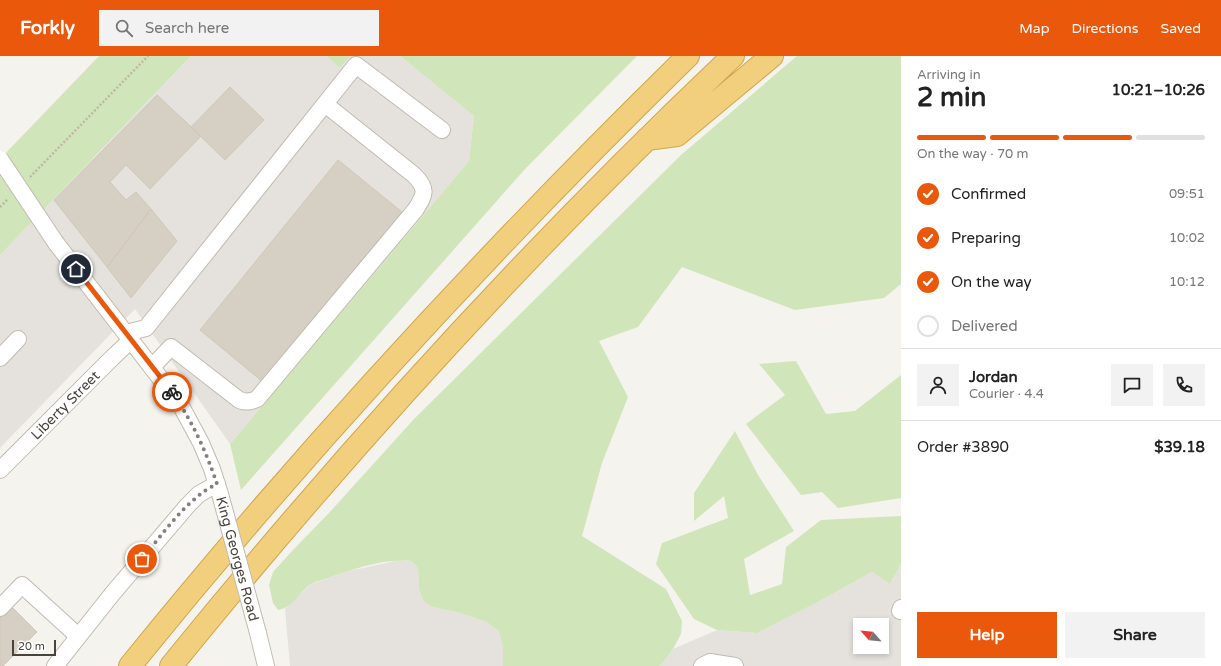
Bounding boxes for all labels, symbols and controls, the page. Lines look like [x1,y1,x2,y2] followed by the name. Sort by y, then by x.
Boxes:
[99,10,379,46] search box
[20,17,75,39] text: Forkly
[113,17,135,39] icon: search
[145,19,229,37] text: Search here
[1019,20,1050,37] text: Map
[1072,20,1139,37] text: Directions
[1161,20,1201,37] text: Saved
[917,67,981,83] text: Arriving in
[1112,81,1205,99] text: 10:21–10:26
[917,82,986,113] text: 2 min
[917,146,1029,162] text: On the way · 70 m
[917,183,939,205] icon: check
[951,185,1026,203] text: Confirmed
[1169,186,1205,202] text: 09:51
[917,227,939,249] icon: check
[951,229,1021,247] text: Preparing
[1169,230,1205,246] text: 10:02
[59,252,93,286] pin
[65,258,87,280] icon: home
[917,271,939,293] icon: check
[951,273,1031,291] text: On the way
[1169,274,1205,290] text: 10:12
[951,317,1018,335] text: Delivered
[917,364,959,406] button: person
[1111,364,1153,406] button: chat
[1163,364,1205,406] button: phone
[27,367,103,443] street label: Liberty Street
[969,368,1018,386] text: Jordan
[152,372,192,412] courier
[161,381,183,403] icon: bike
[969,386,1044,402] text: Courier · 4.4
[917,438,1009,456] text: Order #3890
[1154,438,1205,456] text: $39.18
[213,494,263,623] street label: King Georges Road
[125,542,159,576] pin
[131,548,153,570] icon: bag
[917,612,1057,658] button: Help
[1065,612,1205,658] button: Share
[853,618,889,654] north arrow
[853,618,889,654] map controls
[12,638,56,657] scale bar
[18,640,45,653] text: 20 m

